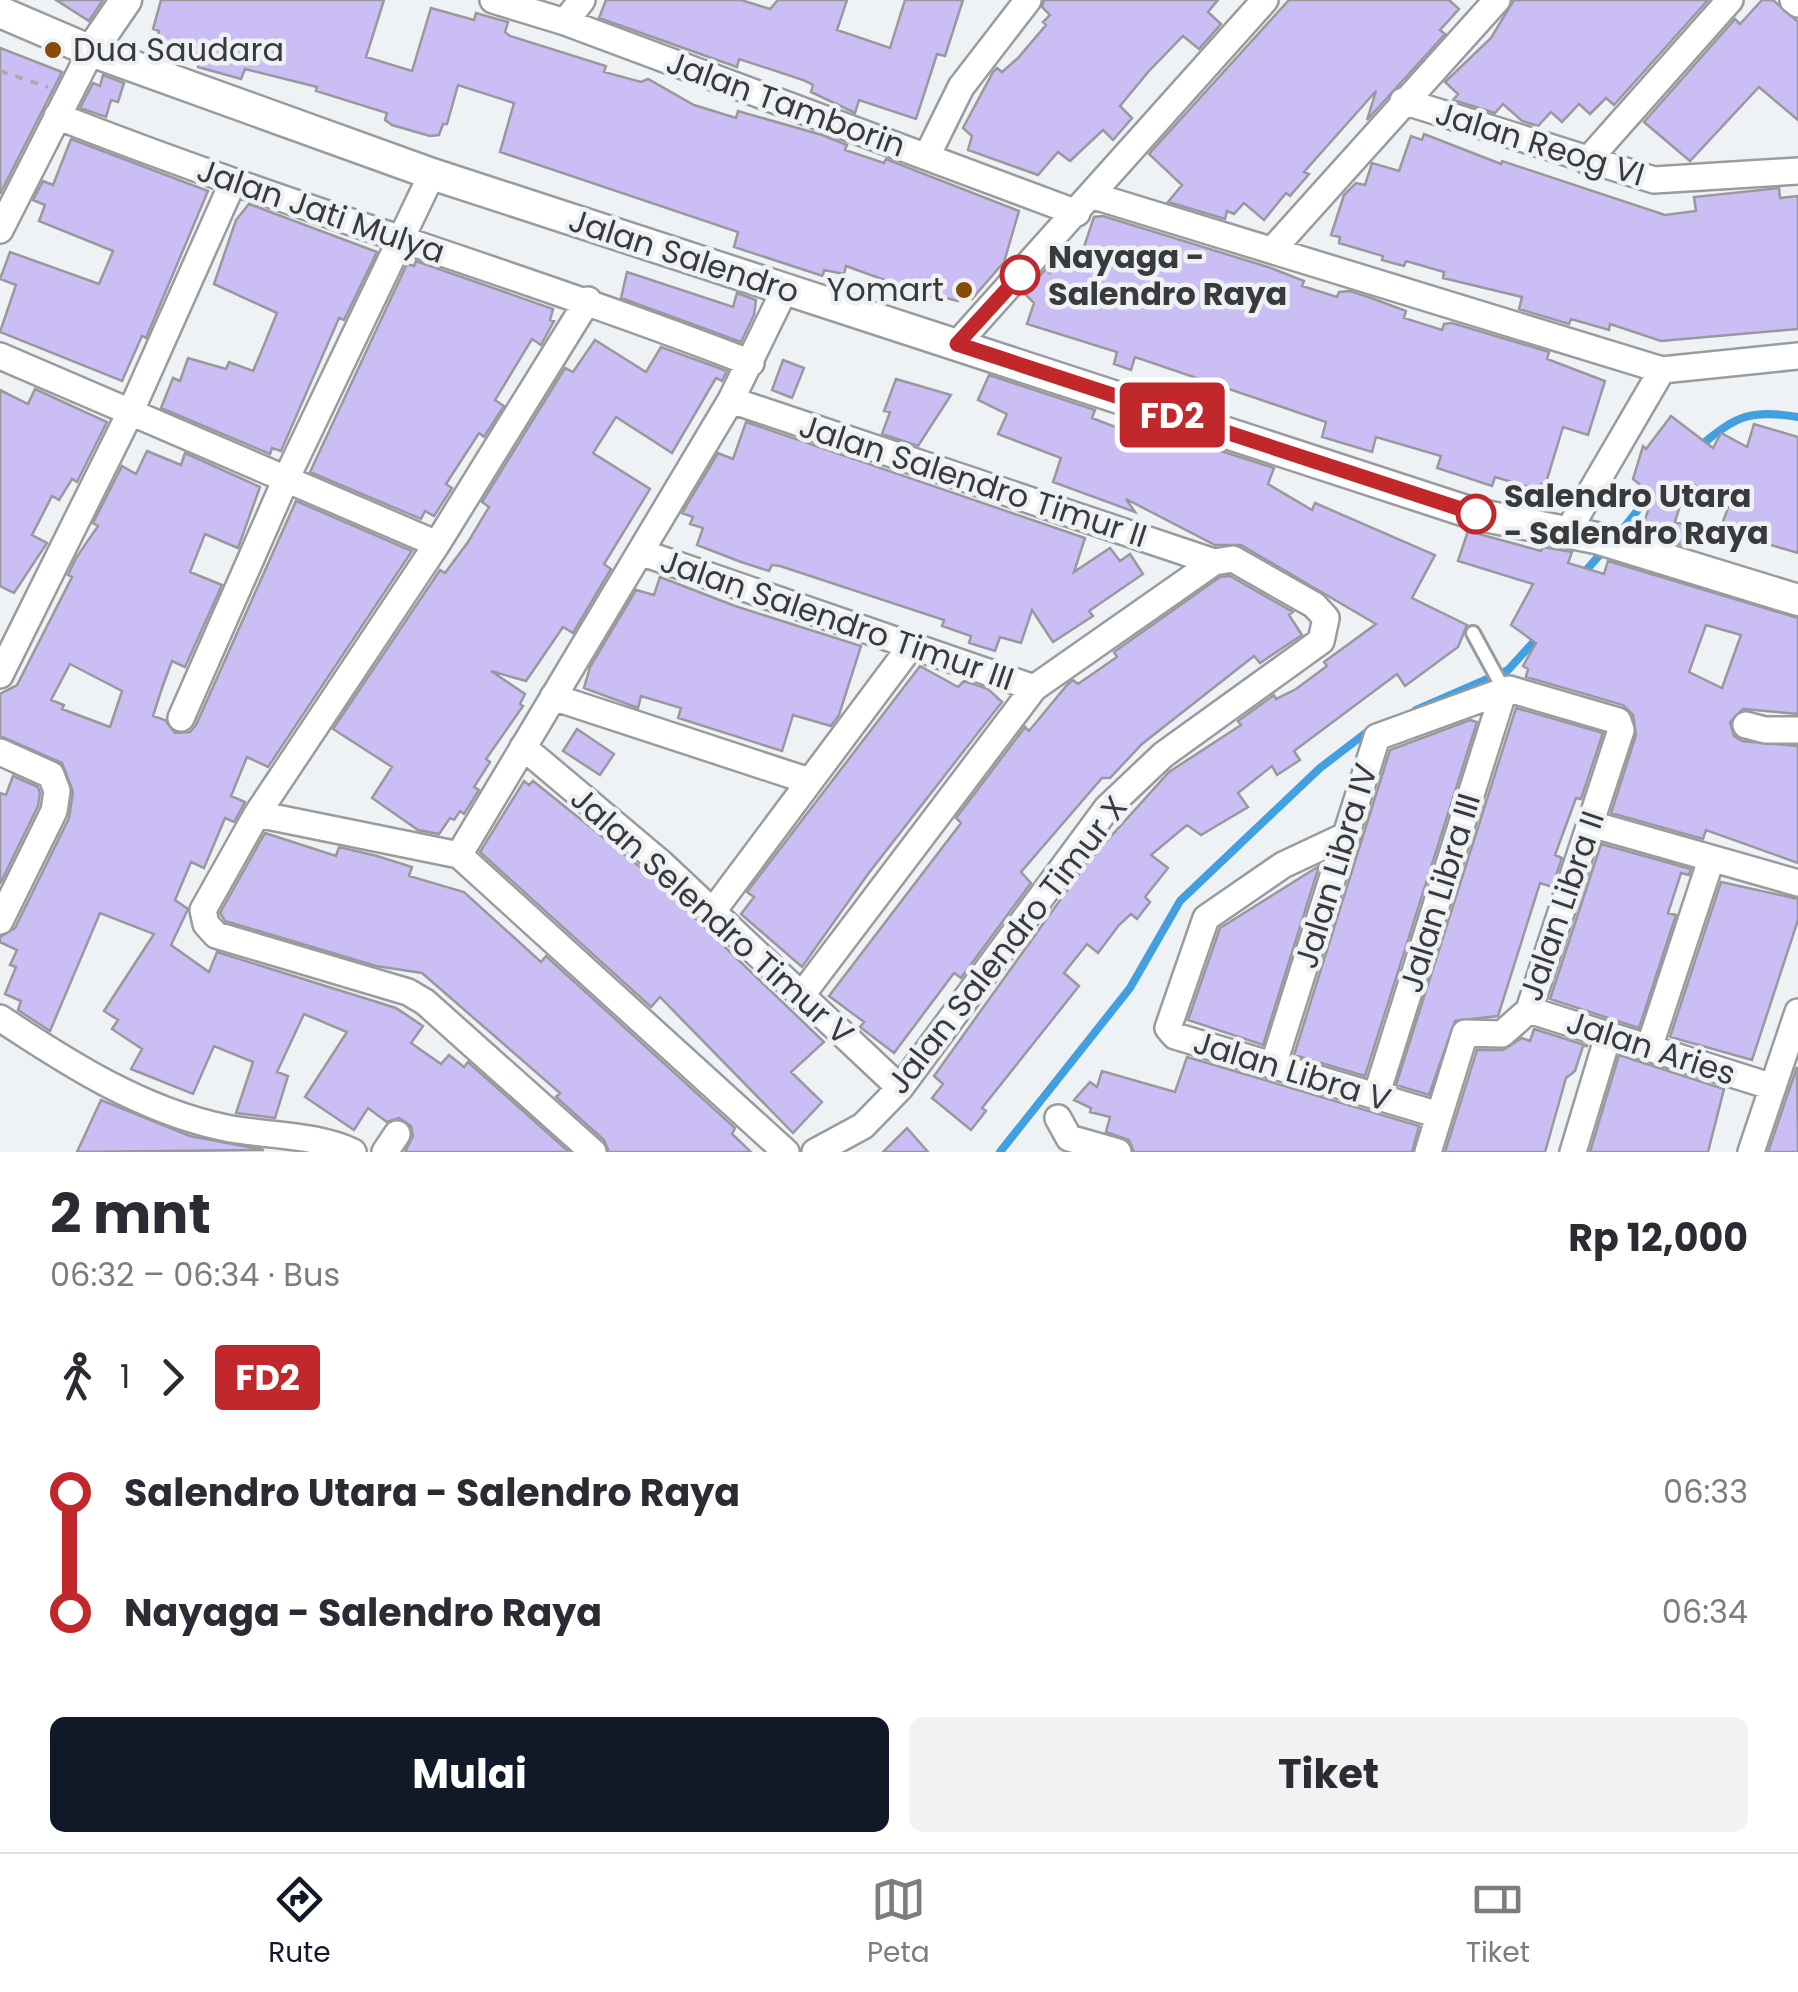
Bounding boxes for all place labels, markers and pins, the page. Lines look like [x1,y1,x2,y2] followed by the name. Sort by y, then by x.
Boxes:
[73,27,284,72] place label: Dua Saudara
[42,39,64,61] marker: Dua Saudara
[1048,234,1287,316] place label: Nayaga - Salendro Raya
[1001,256,1039,294] marker: Nayaga - Salendro Raya
[827,267,944,312] place label: Yomart
[953,279,975,301] marker: Yomart
[1504,473,1769,555] place label: Salendro Utara - Salendro Raya
[1457,495,1495,533] marker: Salendro Utara - Salendro Raya

